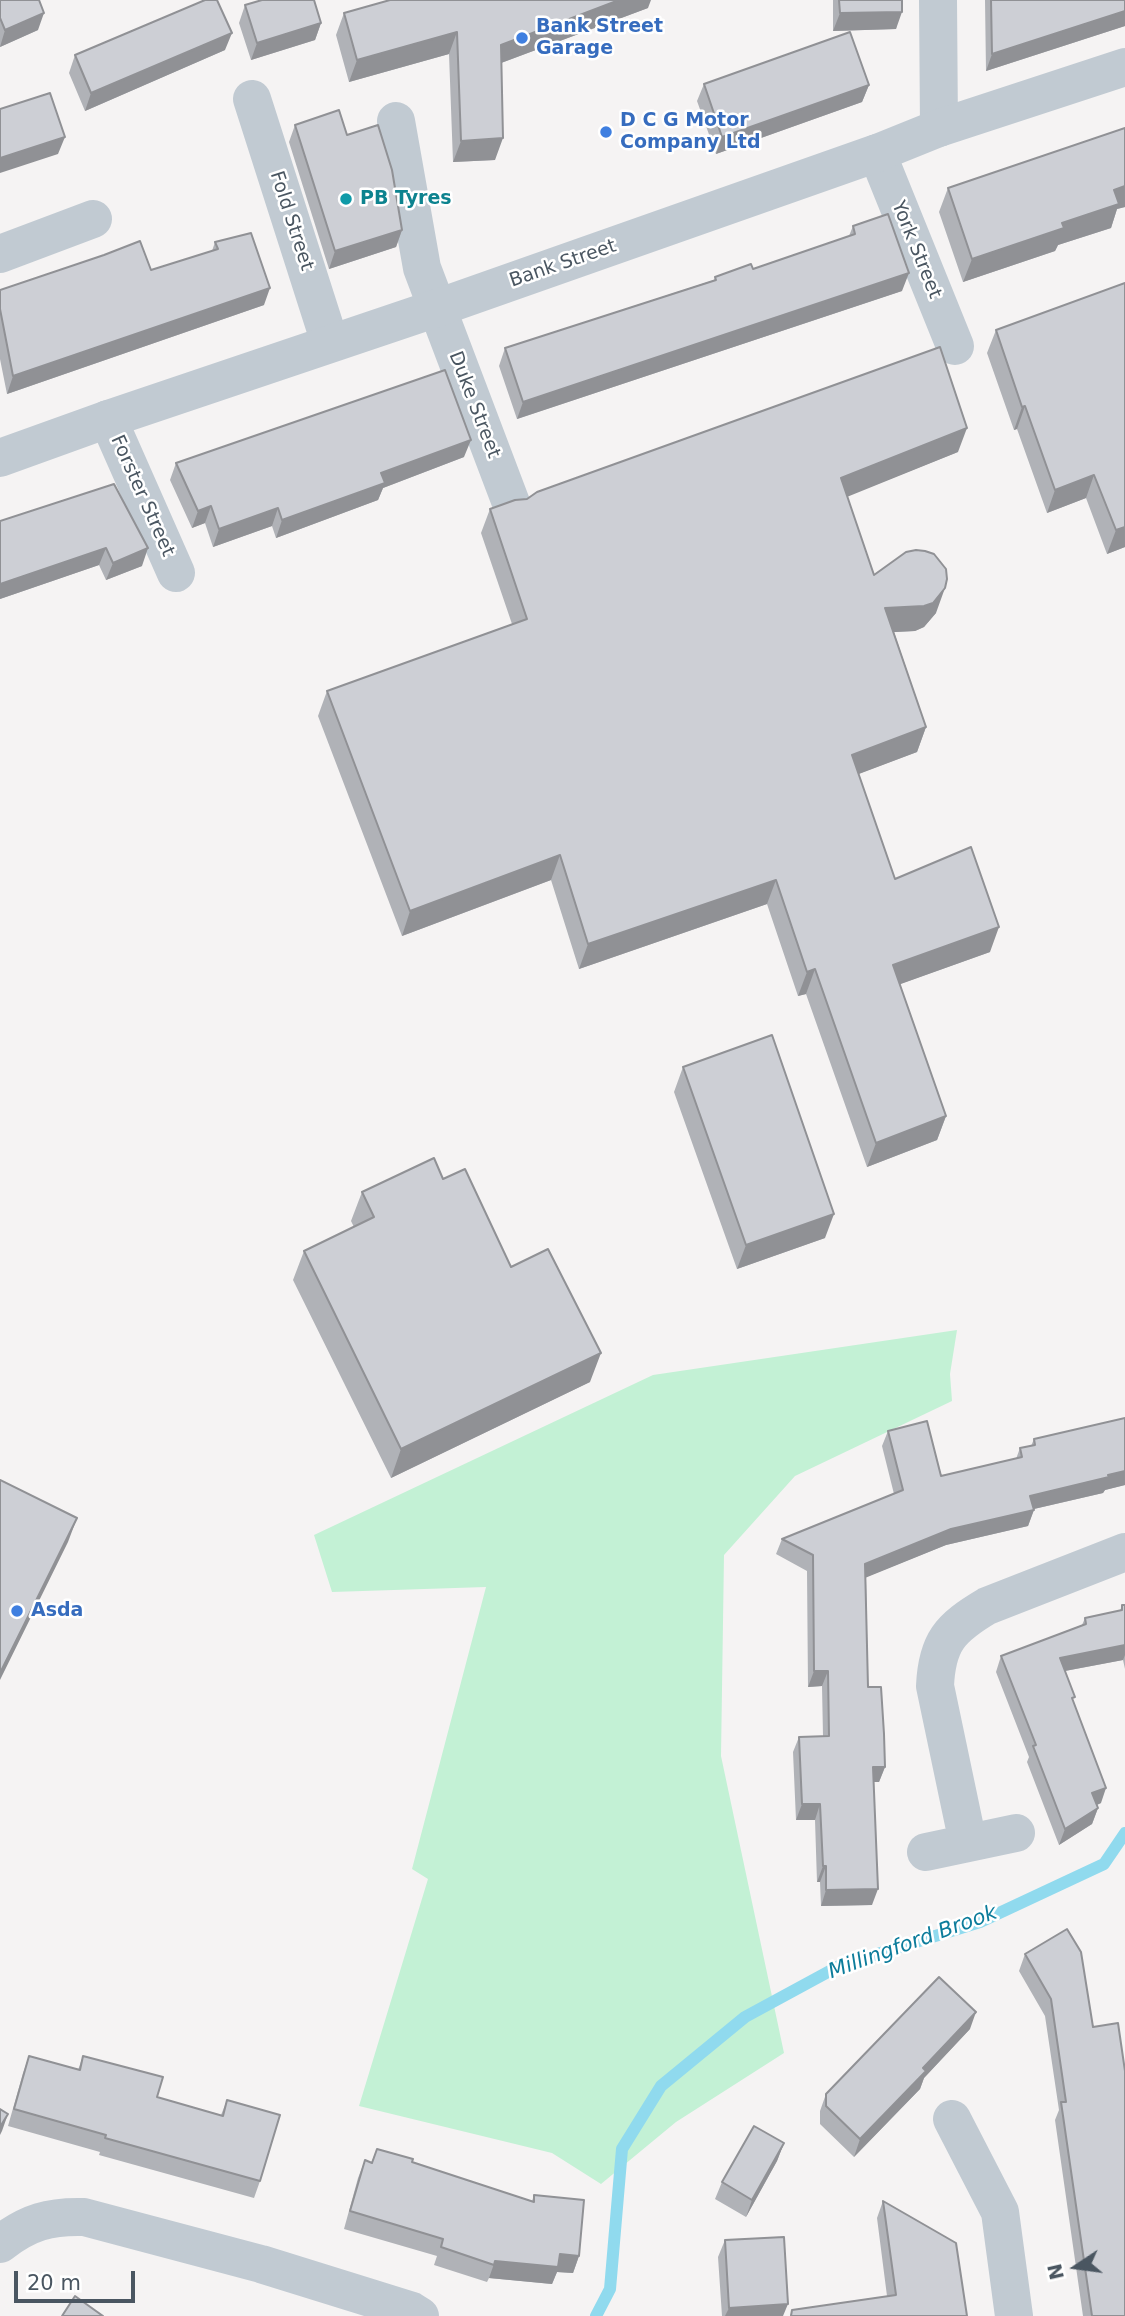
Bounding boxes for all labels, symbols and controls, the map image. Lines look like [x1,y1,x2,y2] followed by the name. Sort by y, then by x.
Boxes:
[536,16,663,60] place label: Bank Street Garage
[514,30,530,46] marker: Bank Street Garage
[620,110,761,154] place label: D C G Motor Company Ltd
[598,124,614,140] marker: D C G Motor Company Ltd
[264,169,318,273] street label: Fold Street
[360,188,452,210] place label: PB Tyres
[338,191,354,207] marker: PB Tyres
[886,198,946,302] street label: York Street
[507,235,619,293] street label: Bank Street
[443,348,505,462] street label: Duke Street
[105,432,179,560] street label: Forster Street
[31,1600,83,1622] place label: Asda
[9,1603,25,1619] marker: Asda
[825,1901,1001,1985] water label: Millingford Brook
[1041,2232,1111,2302] north arrow
[18,2256,138,2300] scale bar
[1043,2262,1068,2282] text: N
[27,2271,81,2295] text: 20 m

